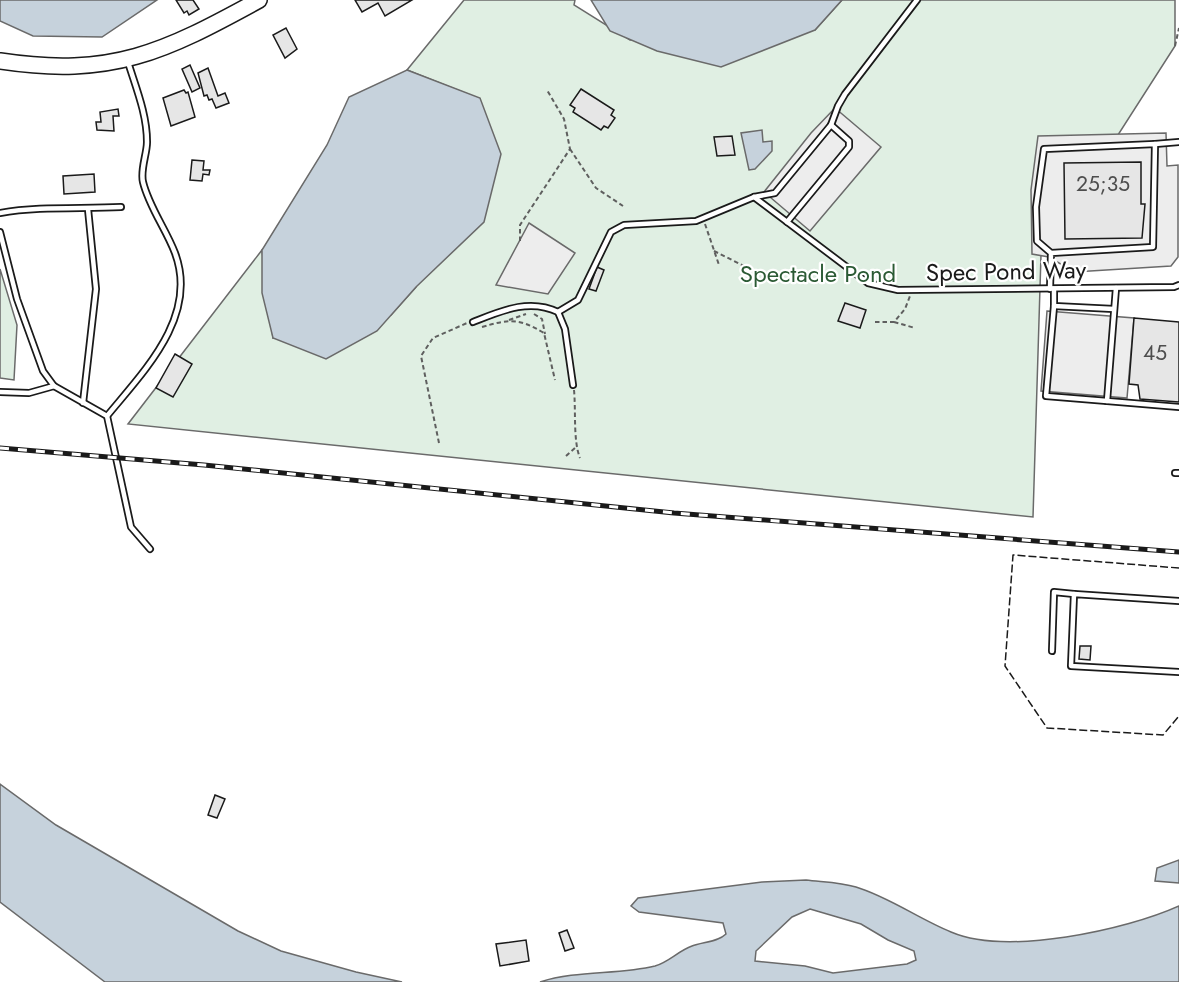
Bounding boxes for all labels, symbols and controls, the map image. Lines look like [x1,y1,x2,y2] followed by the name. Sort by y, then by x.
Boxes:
[1076,169,1130,199] house number: 25;35
[926,252,1087,290] street label: Spec Pond Way
[740,256,896,291] park label: Spectacle Pond
[1143,338,1167,368] house number: 45

